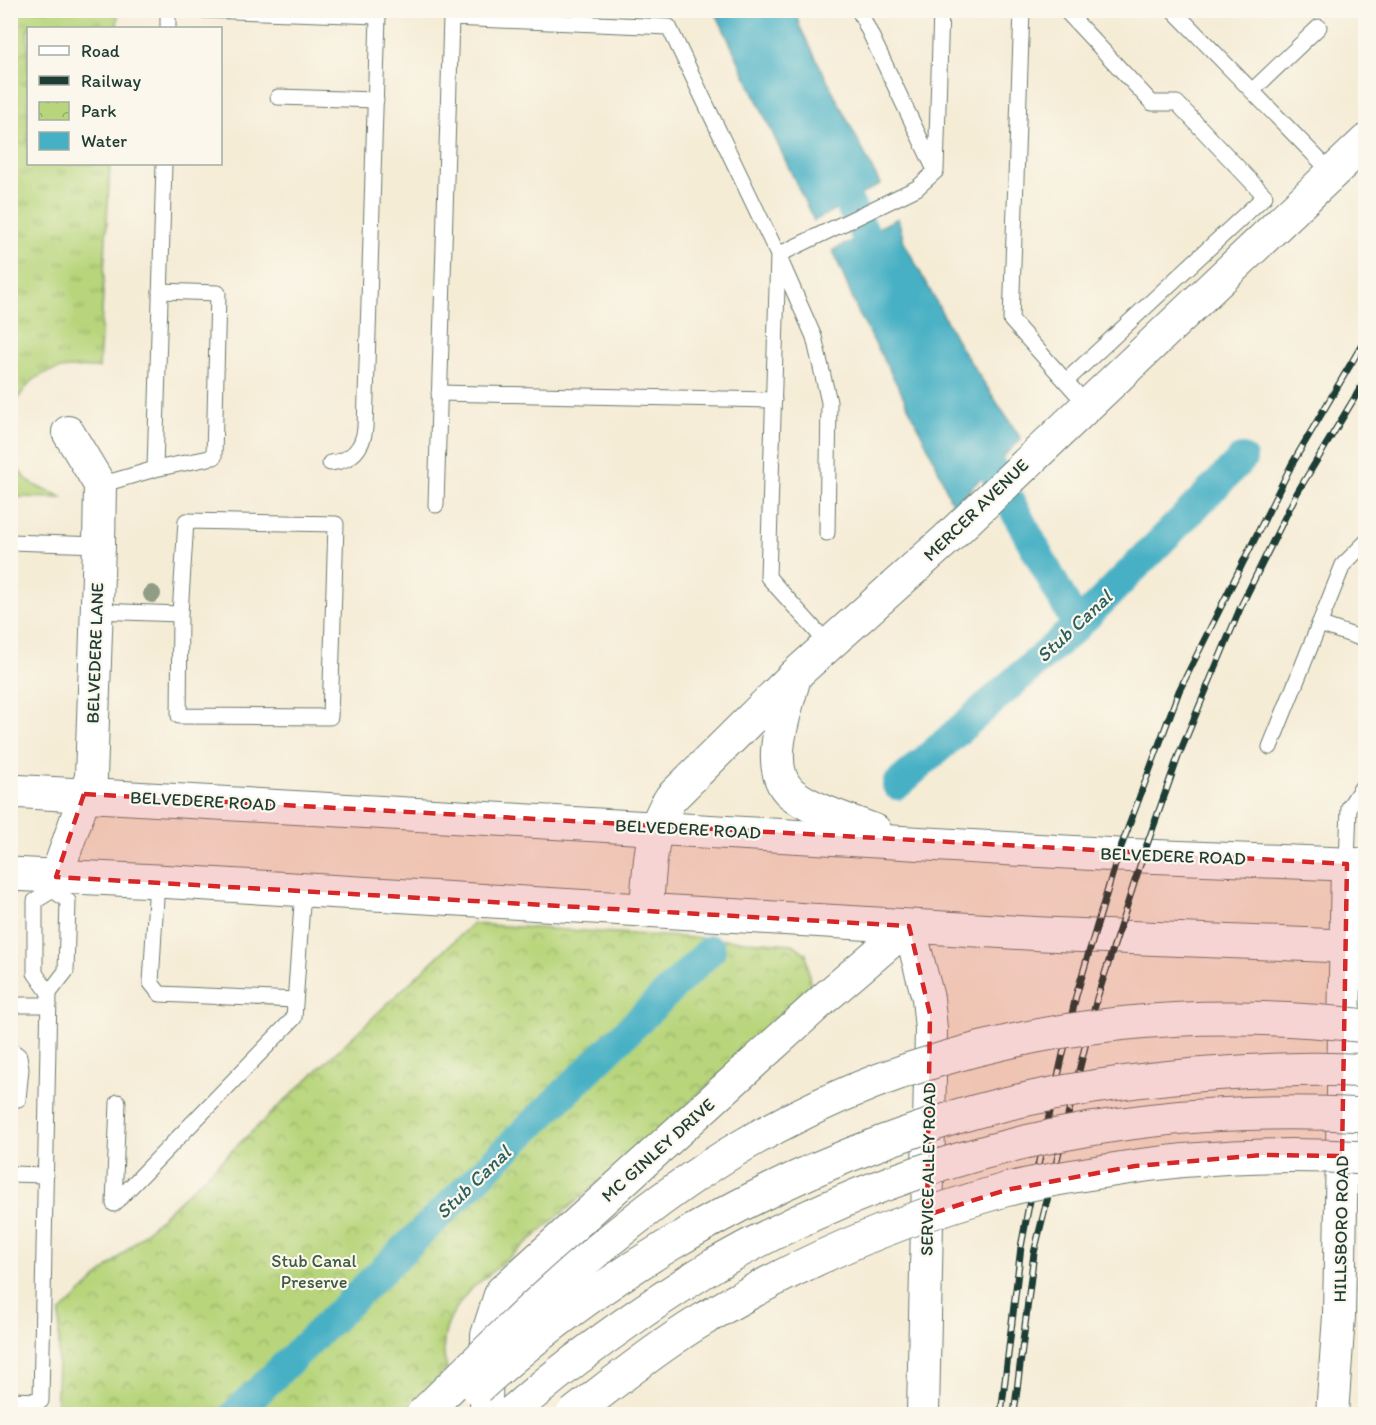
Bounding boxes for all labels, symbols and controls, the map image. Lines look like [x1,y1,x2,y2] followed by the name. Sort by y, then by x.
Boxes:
[27,27,222,165] legend
[81,40,120,62] text: Road
[81,70,142,92] text: Railway
[81,100,116,122] text: Park
[81,130,127,152] text: Water
[919,454,1033,566] street label: MERCER AVENUE
[82,582,108,724] street label: BELVEDERE LANE
[1031,584,1118,667] water label: Stub Canal
[130,786,277,816] street label: BELVEDERE ROAD
[615,814,762,844] street label: BELVEDERE ROAD
[1100,842,1246,870] street label: BELVEDERE ROAD
[915,1082,941,1256] street label: SERVICE ALLEY ROAD
[597,1093,719,1207] street label: MC GINLEY DRIVE
[431,1140,516,1224] water label: Stub Canal
[1329,1155,1353,1303] street label: HILLSBORO ROAD
[271,1250,357,1293] park label: Stub Canal Preserve

